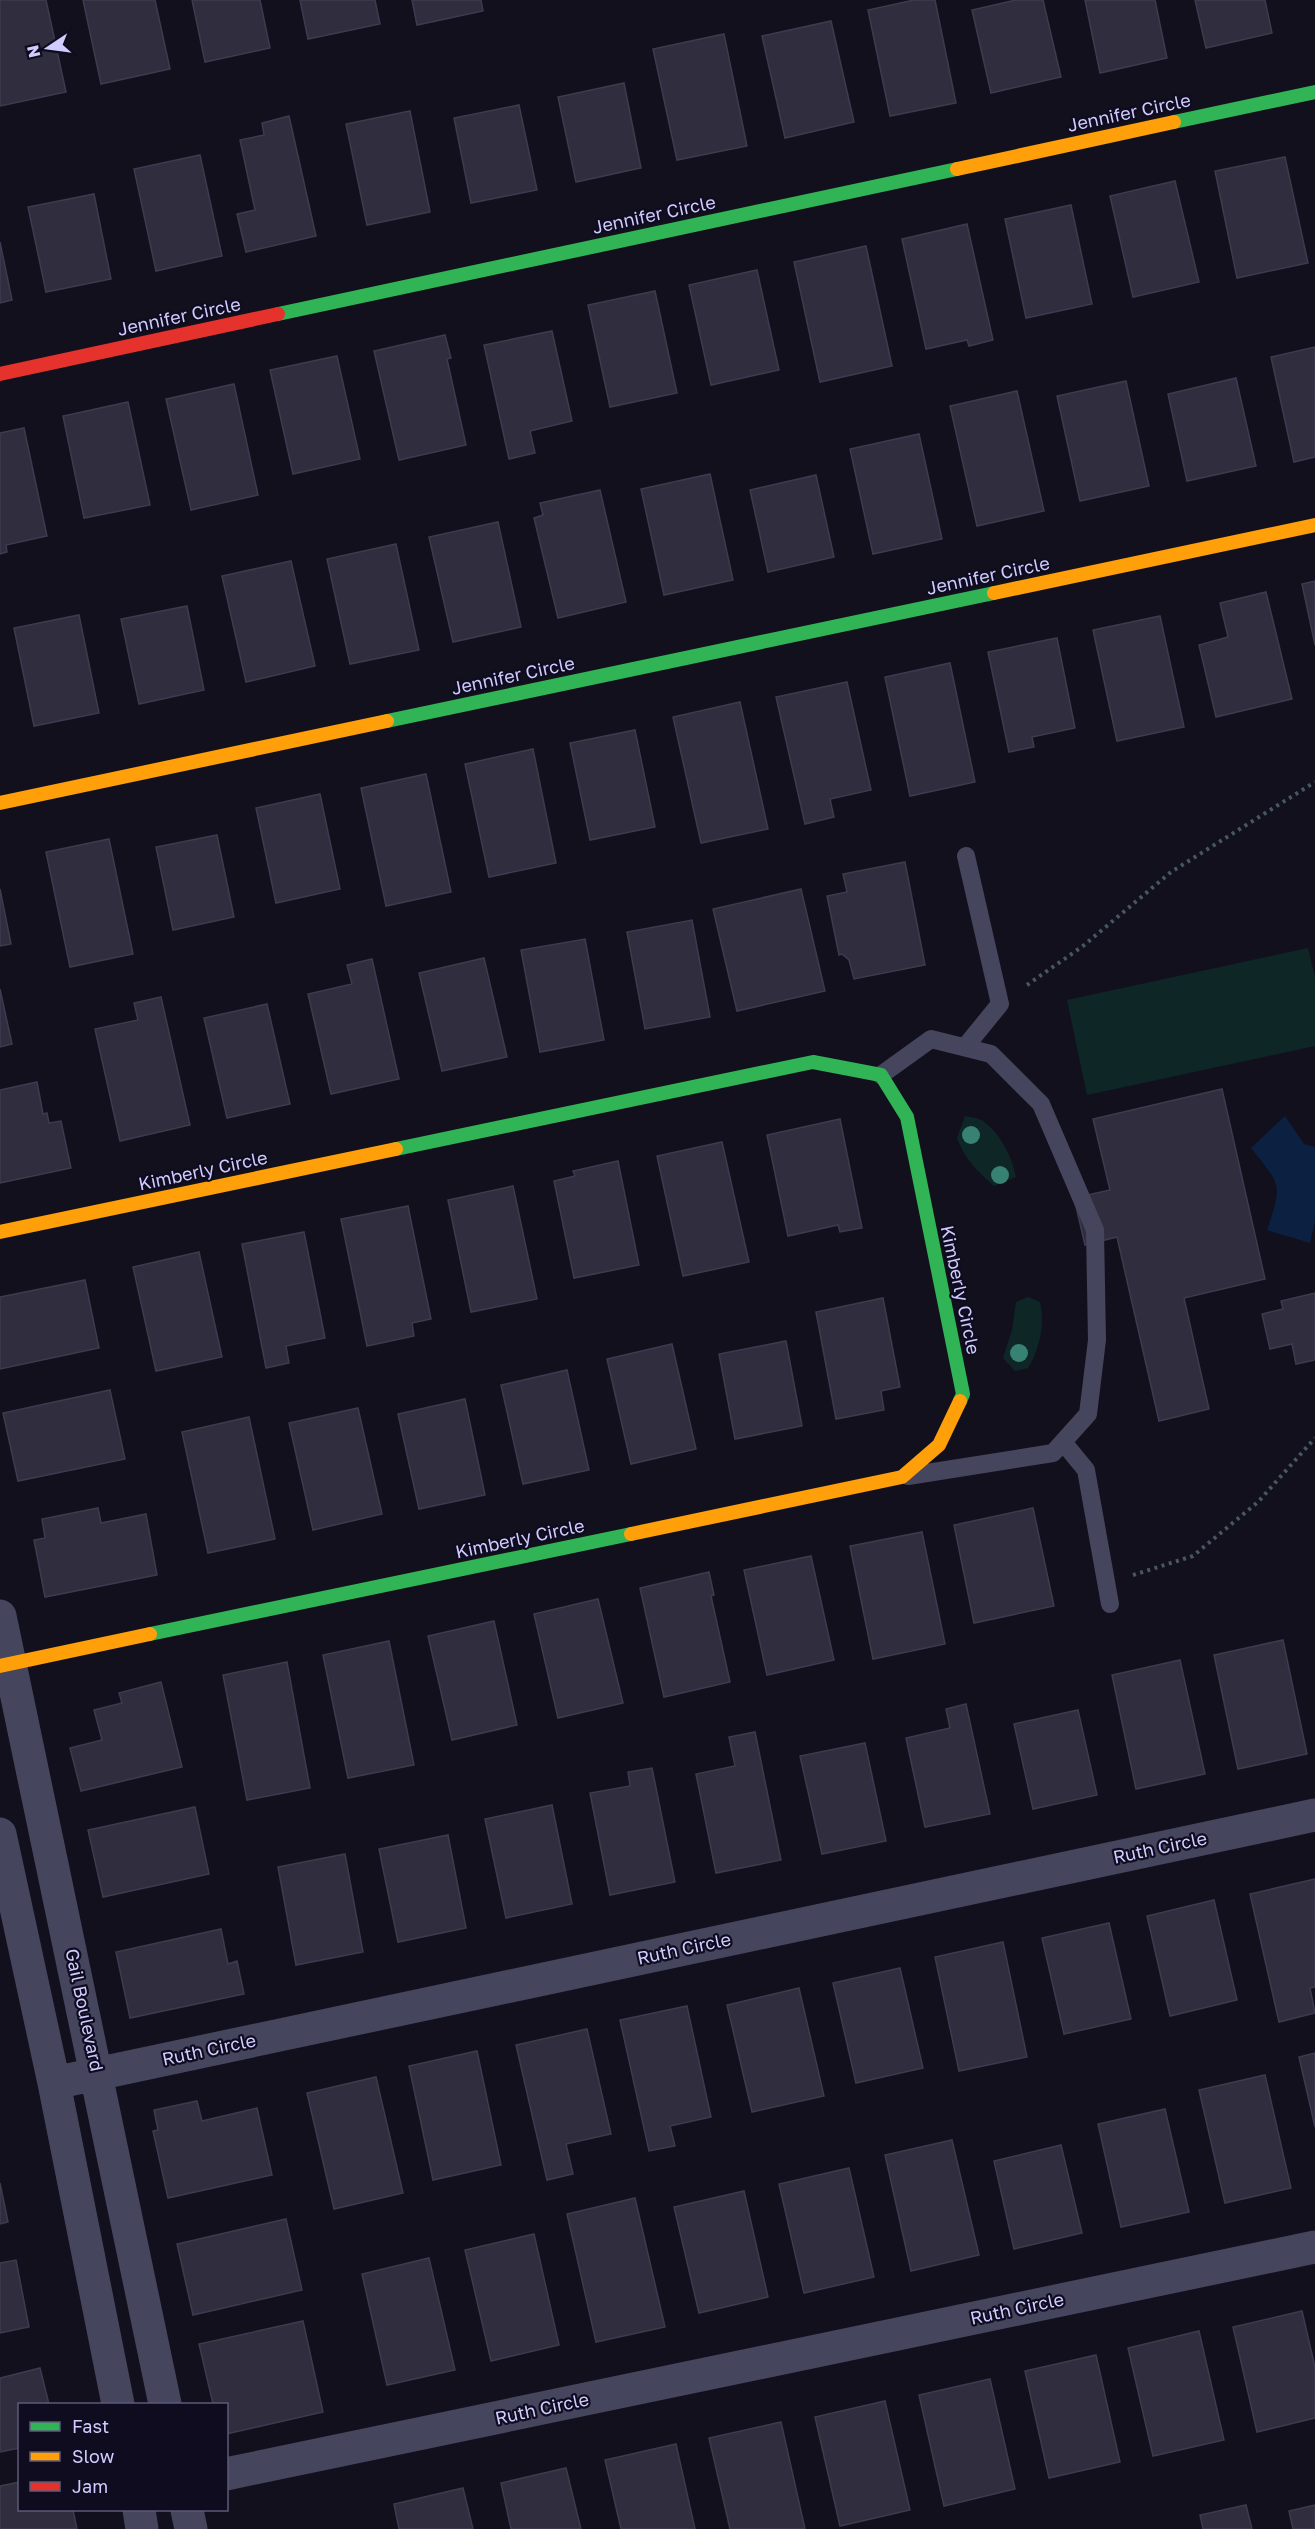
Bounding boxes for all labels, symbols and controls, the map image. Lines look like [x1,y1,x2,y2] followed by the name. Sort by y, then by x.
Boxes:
[18,18,78,78] north arrow
[22,43,44,60] text: N
[1065,88,1192,136] street label: Jennifer Circle
[590,190,717,238] street label: Jennifer Circle
[115,292,242,340] street label: Jennifer Circle
[924,551,1051,599] street label: Jennifer Circle
[449,651,576,699] street label: Jennifer Circle
[136,1146,269,1194] street label: Kimberly Circle
[937,1223,985,1356] street label: Kimberly Circle
[453,1514,586,1562] street label: Kimberly Circle
[1111,1826,1209,1868] street label: Ruth Circle
[635,1927,733,1969] street label: Ruth Circle
[61,1946,109,2073] street label: Gail Boulevard
[160,2028,258,2070] street label: Ruth Circle
[968,2287,1066,2329] street label: Ruth Circle
[493,2387,591,2429] street label: Ruth Circle
[18,2403,228,2511] legend
[72,2415,109,2437] text: Fast
[72,2445,115,2467] text: Slow
[72,2475,108,2497] text: Jam

